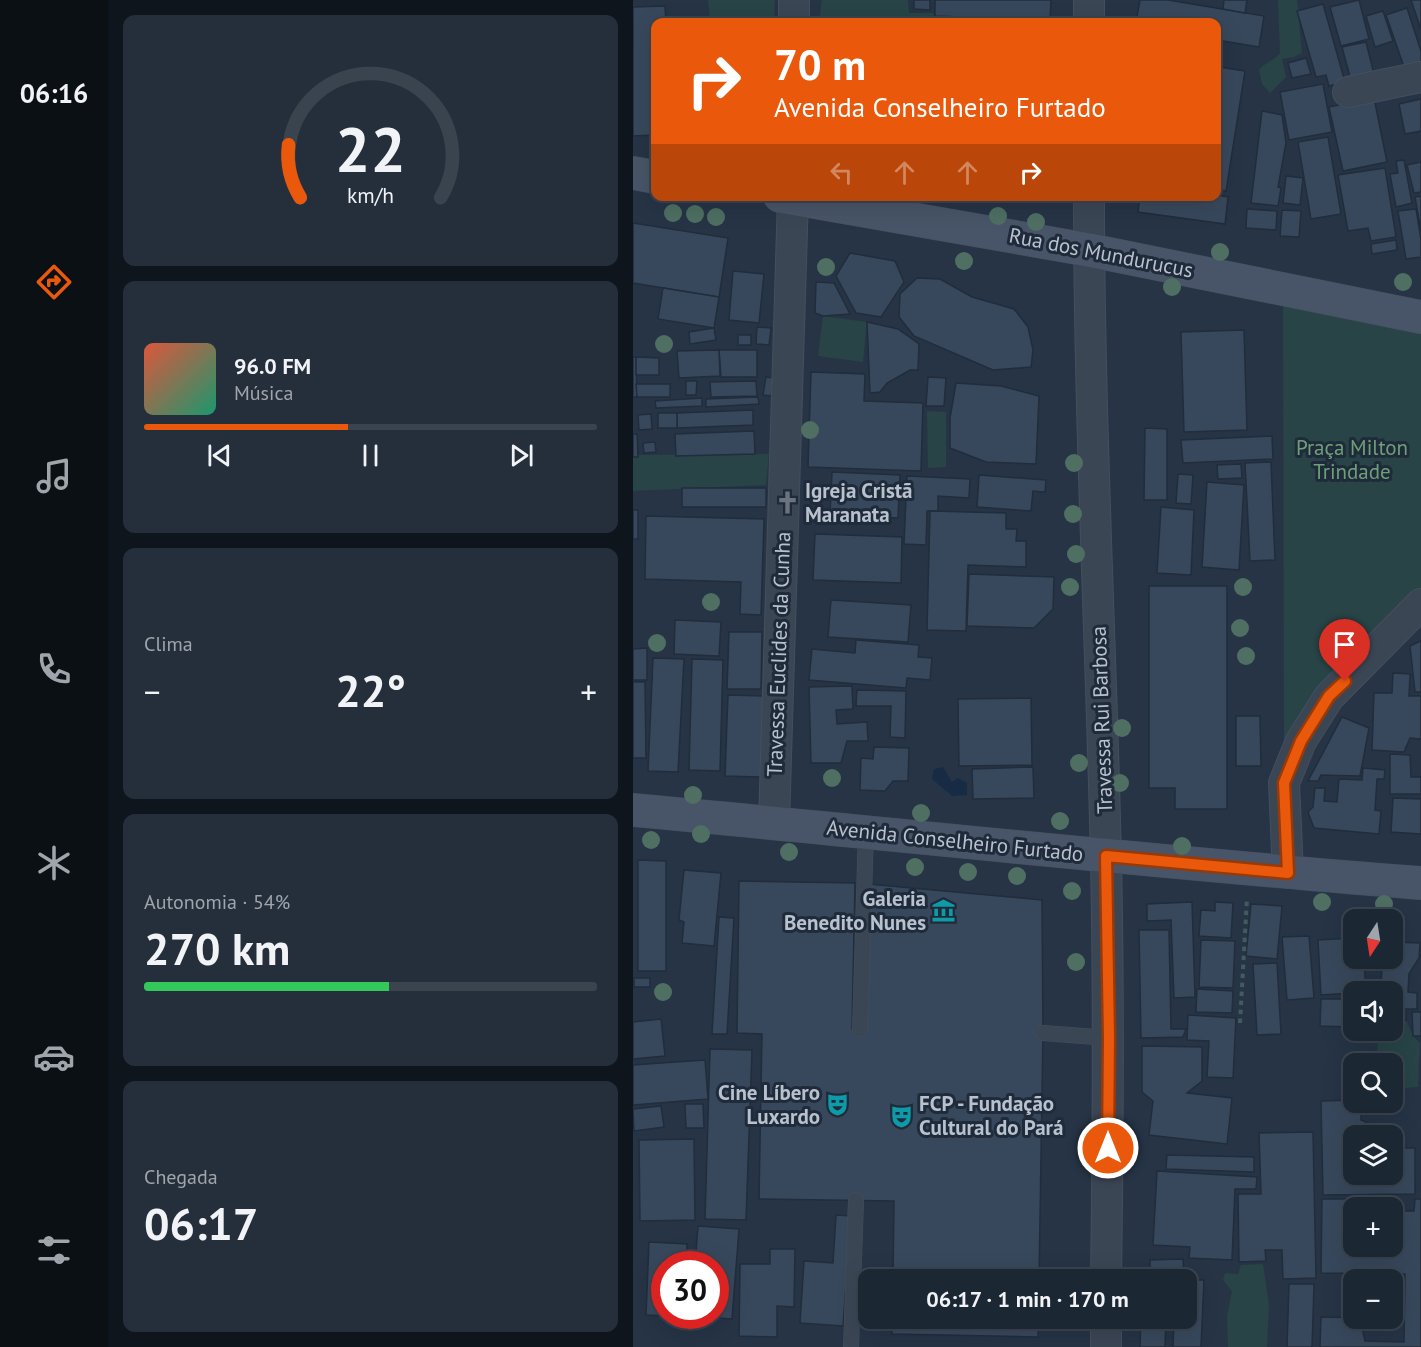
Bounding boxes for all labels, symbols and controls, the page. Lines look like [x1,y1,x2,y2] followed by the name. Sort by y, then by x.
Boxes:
[774,37,866,92] text: 70 m
[675,42,753,120] icon: right
[20,76,88,110] text: 06:16
[774,90,1106,124] text: Avenida Conselheiro Furtado
[335,108,406,189] text: 22
[825,156,858,189] icon: left
[888,156,921,189] icon: ahead
[951,156,984,189] icon: ahead
[1014,156,1047,189] icon: right
[347,181,394,209] text: km/h
[1007,221,1195,284] street label: Rua dos Mundurucus
[33,261,75,303] icon: directions
[234,352,311,380] text: 96.0 FM
[234,380,293,406] text: Música
[1296,434,1408,485] park label: Praça Milton Trindade
[203,439,236,472] icon: previous
[354,439,387,472] icon: pause
[505,439,538,472] icon: next
[33,455,75,497] icon: music
[805,477,913,528] place label: Igreja Cristã Maranata
[774,490,800,516] church icon: Igreja Cristã Maranata
[761,531,796,777] street label: Travessa Euclides da Cunha
[1319,619,1370,681] pin
[1085,626,1118,814] street label: Travessa Rui Barbosa
[1328,628,1361,661] icon: arrive
[144,631,193,657] text: Clima
[33,648,75,690] icon: phone
[335,661,406,719] text: 22°
[144,670,161,713] text: −
[580,670,597,713] text: +
[825,814,1085,867] street label: Avenida Conselheiro Furtado
[33,842,75,884] icon: climate
[784,885,926,936] place label: Galeria Benedito Nunes
[144,889,290,915] text: Autonomia · 54%
[931,898,957,924] museum icon: Galeria Benedito Nunes
[1343,909,1403,969] north arrow
[1343,909,1403,1329] map controls
[144,919,290,977] text: 270 km
[1343,981,1403,1041] button: sound
[33,1036,75,1078] icon: car
[1343,1053,1403,1113] button: search
[718,1079,820,1130] place label: Cine Líbero Luxardo
[919,1090,1063,1141] place label: FCP - Fundação Cultural do Pará
[825,1092,851,1118] theatre icon: Cine Líbero Luxardo
[888,1103,914,1129] theatre icon: FCP - Fundação Cultural do Pará
[1076,1116,1140,1180] position arrow
[1343,1125,1403,1185] button: layers
[144,1164,218,1190] text: Chegada
[144,1194,258,1252] text: 06:17
[1343,1197,1403,1257] button: +
[33,1229,75,1271] icon: filters
[651,1251,729,1329] speed limit sign: 30
[1343,1269,1403,1329] button: −
[926,1285,1129,1313] text: 06:17 · 1 min · 170 m

